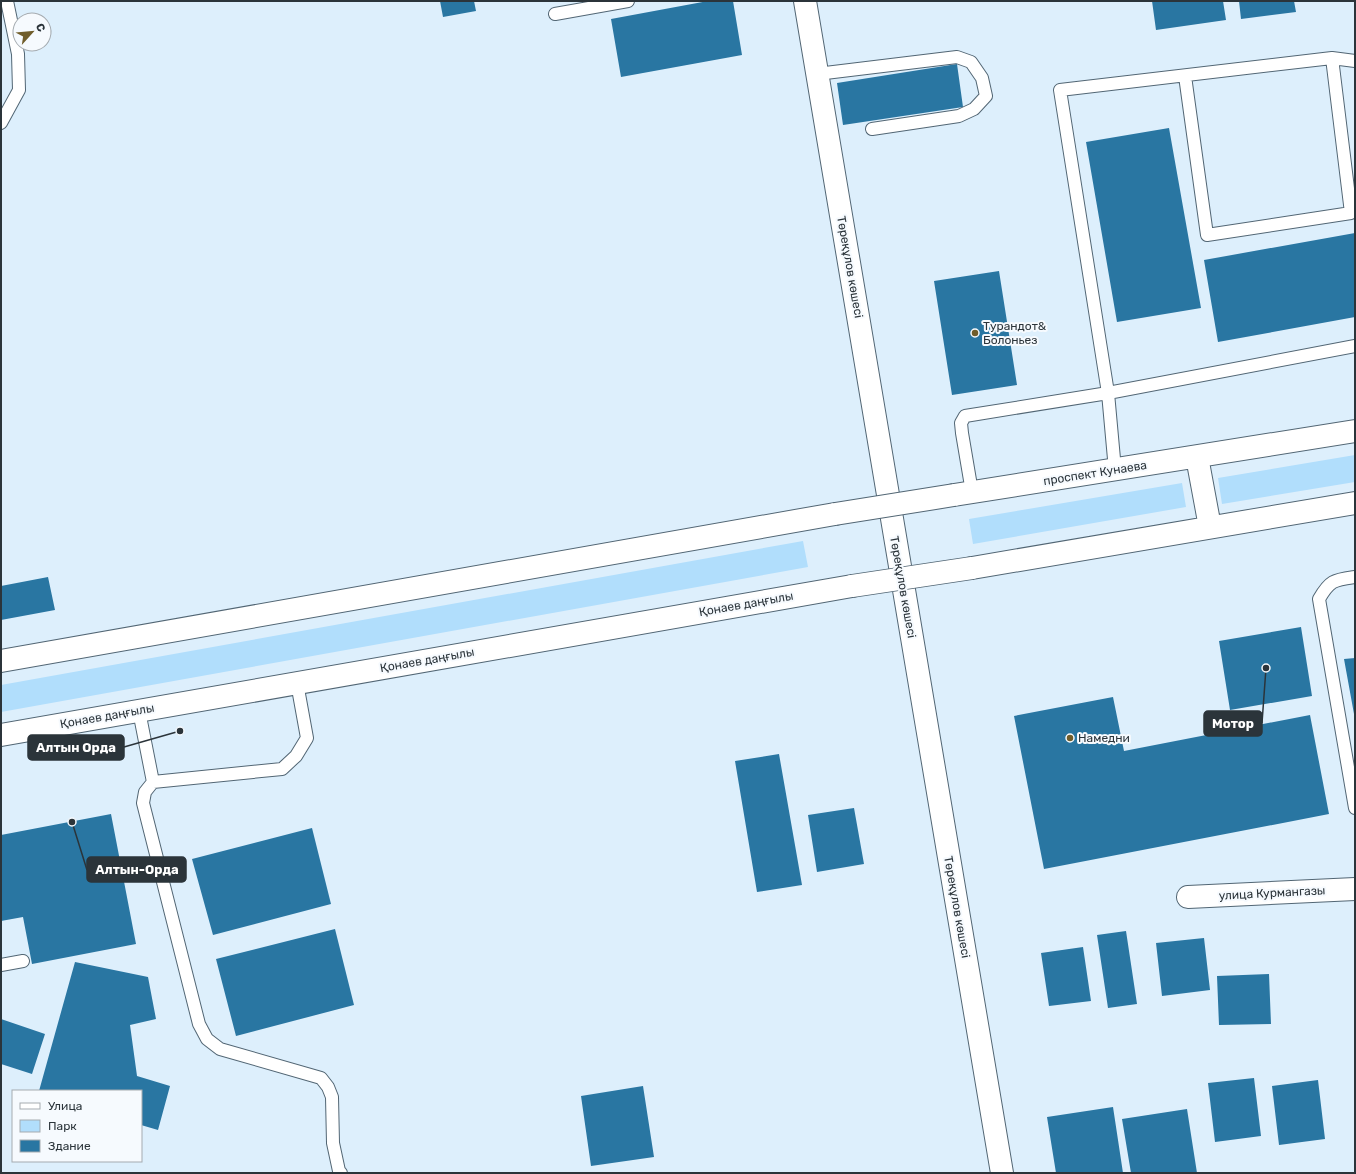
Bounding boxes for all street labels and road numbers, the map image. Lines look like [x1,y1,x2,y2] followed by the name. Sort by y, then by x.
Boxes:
[834,215,866,319] street label: Төреқұлов көшесі
[1042,458,1148,488] street label: проспект Кунаева
[887,535,919,639] street label: Төреқұлов көшесі
[698,589,794,619] street label: Қонаев даңғылы
[379,645,475,675] street label: Қонаев даңғылы
[59,701,155,731] street label: Қонаев даңғылы
[941,855,973,959] street label: Төреқұлов көшесі
[1218,883,1326,903] street label: улица Курмангазы

